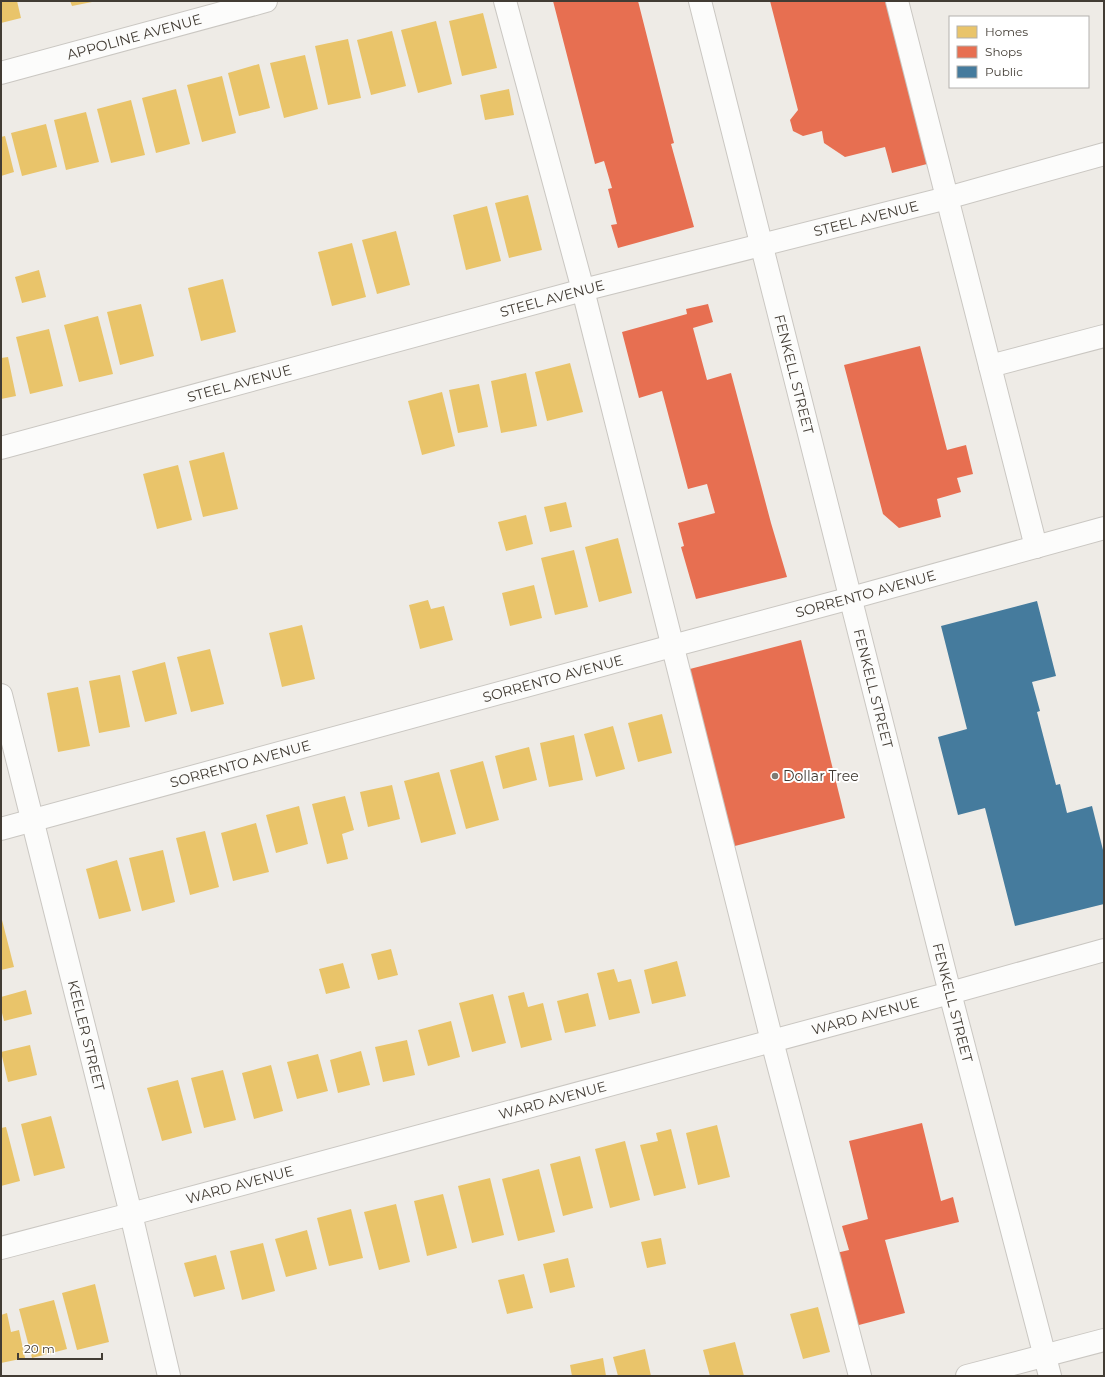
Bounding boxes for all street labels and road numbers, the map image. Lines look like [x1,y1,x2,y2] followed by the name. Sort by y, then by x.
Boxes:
[65,10,204,64] street label: APPOLINE AVENUE
[812,197,920,240] street label: STEEL AVENUE
[498,276,606,321] street label: STEEL AVENUE
[770,313,818,436] street label: FENKELL STREET
[185,361,294,406] street label: STEEL AVENUE
[793,566,938,622] street label: SORRENTO AVENUE
[850,627,897,750] street label: FENKELL STREET
[481,651,625,706] street label: SORRENTO AVENUE
[168,736,313,792] street label: SORRENTO AVENUE
[929,941,977,1064] street label: FENKELL STREET
[64,978,109,1093] street label: KEELER STREET
[810,993,921,1039] street label: WARD AVENUE
[497,1077,608,1123] street label: WARD AVENUE
[184,1162,296,1208] street label: WARD AVENUE

